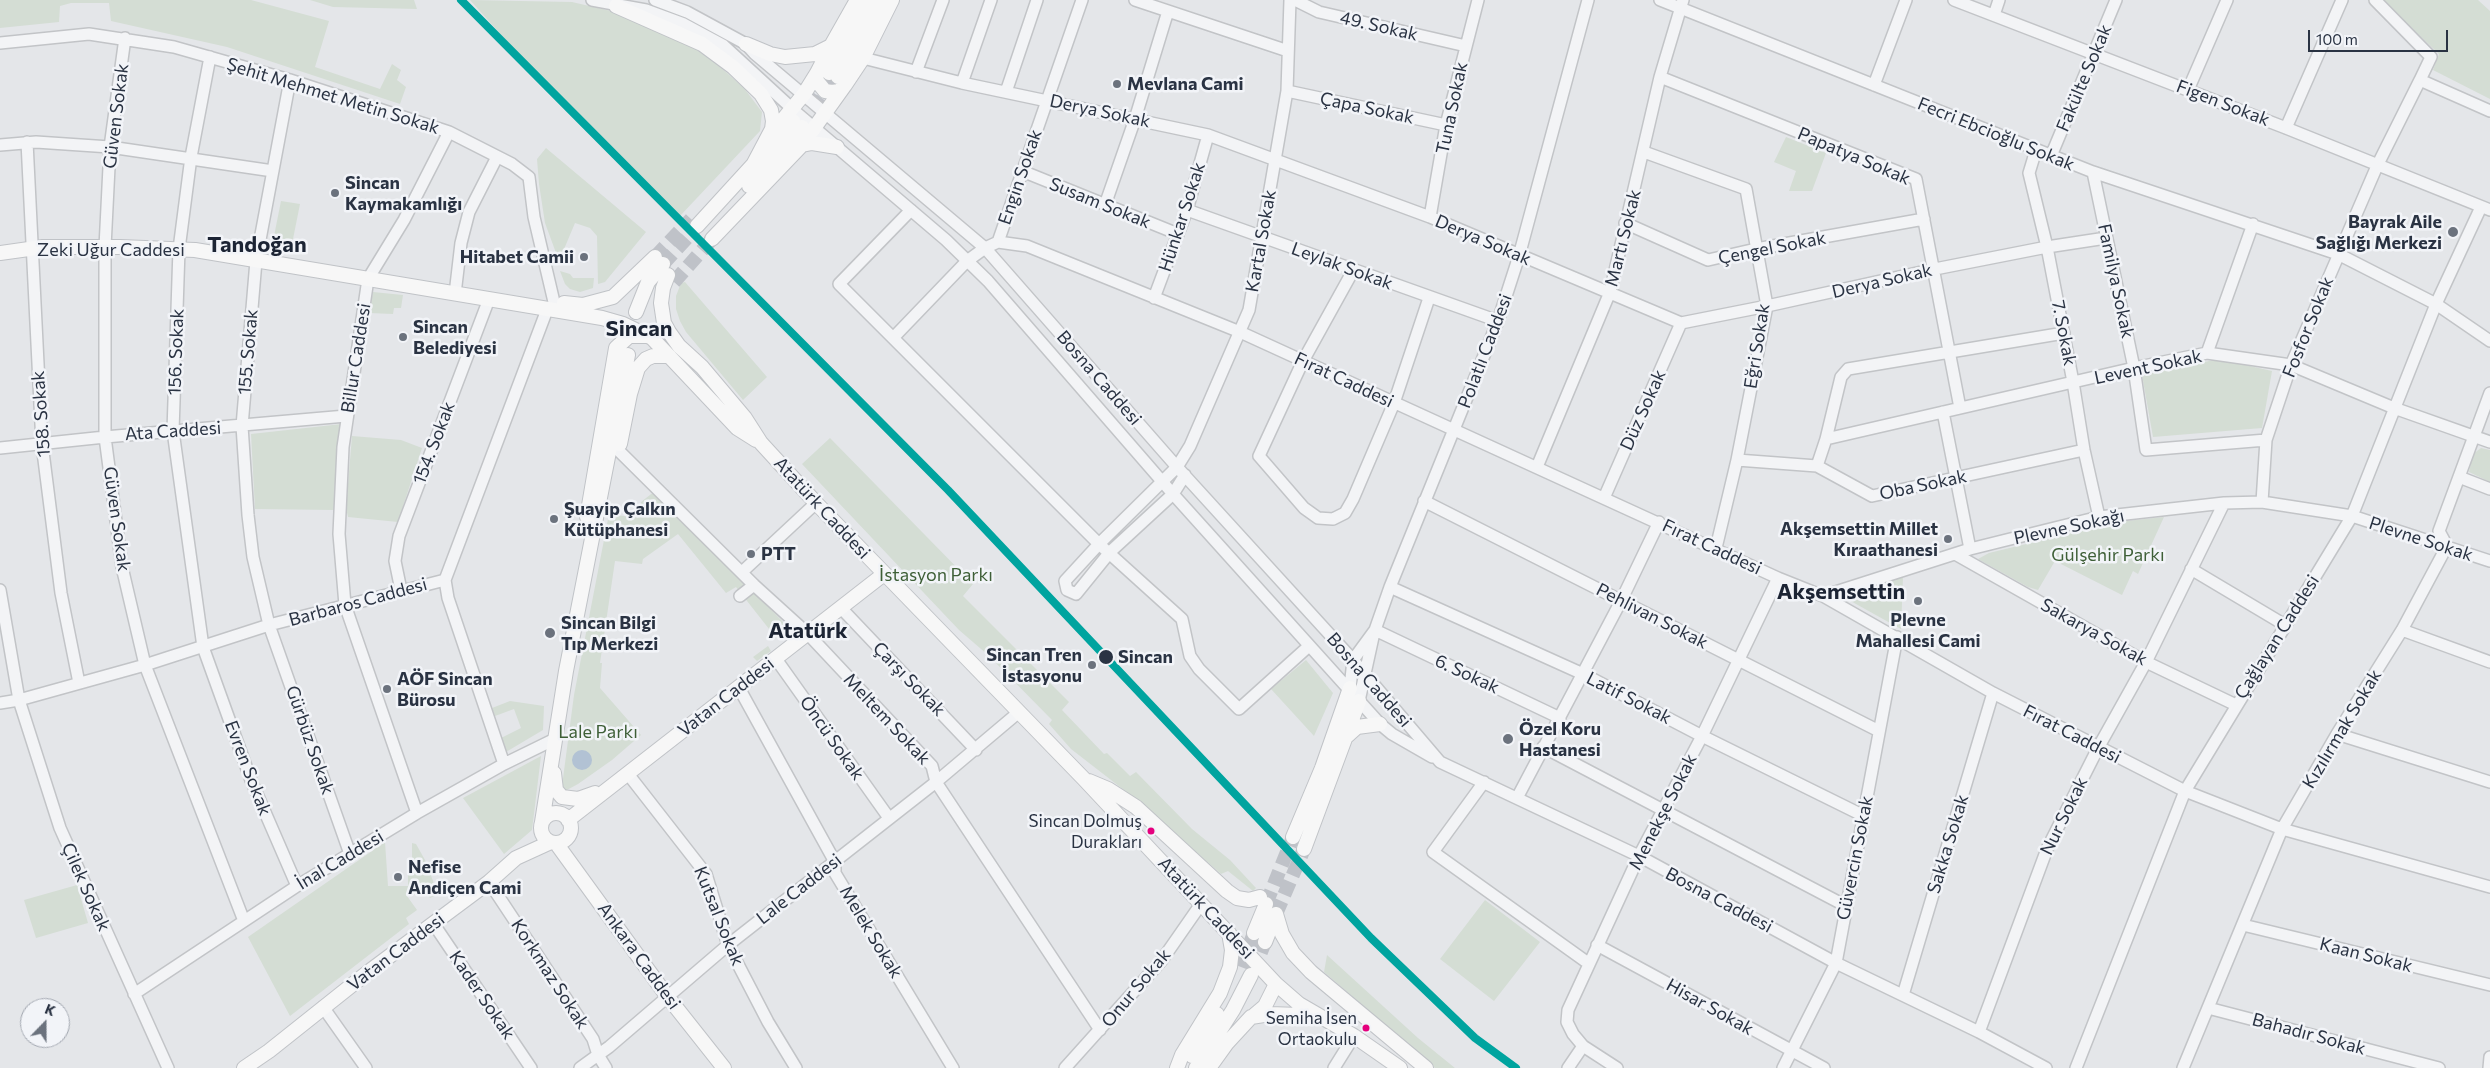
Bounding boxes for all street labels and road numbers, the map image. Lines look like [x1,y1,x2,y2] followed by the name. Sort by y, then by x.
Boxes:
[1338,7,1420,45] street label: 49. Sokak
[2052,21,2116,135] street label: Fakülte Sokak
[224,53,442,139] street label: Şehit Mehmet Metin Sokak
[1432,60,1472,156] street label: Tuna Sokak
[99,62,133,170] street label: Güven Sokak
[2173,75,2273,131] street label: Figen Sokak
[1318,88,1416,128] street label: Çapa Sokak
[1048,90,1152,132] street label: Derya Sokak
[1914,93,2078,175] street label: Fecri Ebcioğlu Sokak
[1794,123,1914,189] street label: Papatya Sokak
[994,127,1046,227] street label: Engin Sokak
[1154,159,1210,275] street label: Hünkar Sokak
[1046,173,1154,233] street label: Susam Sokak
[1601,187,1645,289] street label: Martı Sokak
[1241,188,1281,294] street label: Kartal Sokak
[1432,210,1534,270] street label: Derya Sokak
[2093,222,2139,340] street label: Familya Sokak
[1716,227,1828,269] street label: Çengel Sokak
[1288,238,1396,294] street label: Leylak Sokak
[37,239,185,261] street label: Zeki Uğur Caddesi
[1830,259,1934,303] street label: Derya Sokak
[2278,273,2338,381] street label: Fosfor Sokak
[1453,291,1517,411] street label: Polatlı Caddesi
[2047,298,2081,368] street label: 7. Sokak
[337,302,375,414] street label: Billur Caddesi
[1740,302,1774,390] street label: Eğri Sokak
[164,308,188,396] street label: 156. Sokak
[233,308,263,396] street label: 155. Sokak
[1052,326,1146,430] street label: Bosna Caddesi
[2092,345,2204,389] street label: Levent Sokak
[1291,348,1397,412] street label: Fırat Caddesi
[1616,366,1670,454] street label: Düz Sokak
[27,370,55,458] street label: 158. Sokak
[408,399,460,487] street label: 154. Sokak
[124,417,222,445] street label: Ata Caddesi
[769,453,875,563] street label: Atatürk Caddesi
[99,465,135,573] street label: Güven Sokak
[1877,465,1969,505] street label: Oba Sokak
[2012,505,2126,549] street label: Plevne Sokağı
[2366,512,2476,566] street label: Plevne Sokak
[1659,515,1765,579] street label: Fırat Caddesi
[2230,571,2324,703] street label: Çağlayan Caddesi
[287,573,429,631] street label: Barbaros Caddesi
[1593,579,1711,653] street label: Pehlivan Sokak
[2037,594,2151,670] street label: Sakarya Sokak
[1322,628,1416,732] street label: Bosna Caddesi
[868,637,950,721] street label: Çarşı Sokak
[1431,650,1503,698] street label: 6. Sokak
[674,653,778,741] street label: Vatan Caddesi
[2298,665,2386,793] street label: Kızılırmak Sokak
[1583,667,1675,729] street label: Latif Sokak
[839,669,935,769] street label: Meltem Sokak
[281,683,339,797] street label: Gürbüz Sokak
[795,692,869,784] street label: Öncü Sokak
[2020,700,2124,768] street label: Fırat Caddesi
[220,717,276,819] street label: Evren Sokak
[1624,750,1702,874] street label: Menekşe Sokak
[2036,773,2092,859] street label: Nur Sokak
[1923,792,1973,896] street label: Sakka Sokak
[1832,794,1878,922] street label: Güvercin Sokak
[293,826,387,894] street label: İnal Caddesi
[57,839,115,935] street label: Çilek Sokak
[752,849,846,929] street label: Lale Caddesi
[1153,853,1259,963] street label: Atatürk Caddesi
[689,863,749,969] street label: Kutsal Sokak
[1662,863,1776,937] street label: Bosna Caddesi
[835,882,907,982] street label: Melek Sokak
[593,898,685,1014] street label: Ankara Caddesi
[343,908,449,996] street label: Vatan Caddesi
[506,915,594,1033] street label: Korkmaz Sokak
[2317,933,2415,977] street label: Kaan Sokak
[1097,944,1175,1032] street label: Onur Sokak
[444,947,520,1043] street label: Kader Sokak
[1663,974,1757,1040] street label: Hisar Sokak
[2250,1008,2368,1060] street label: Bahadır Sokak

